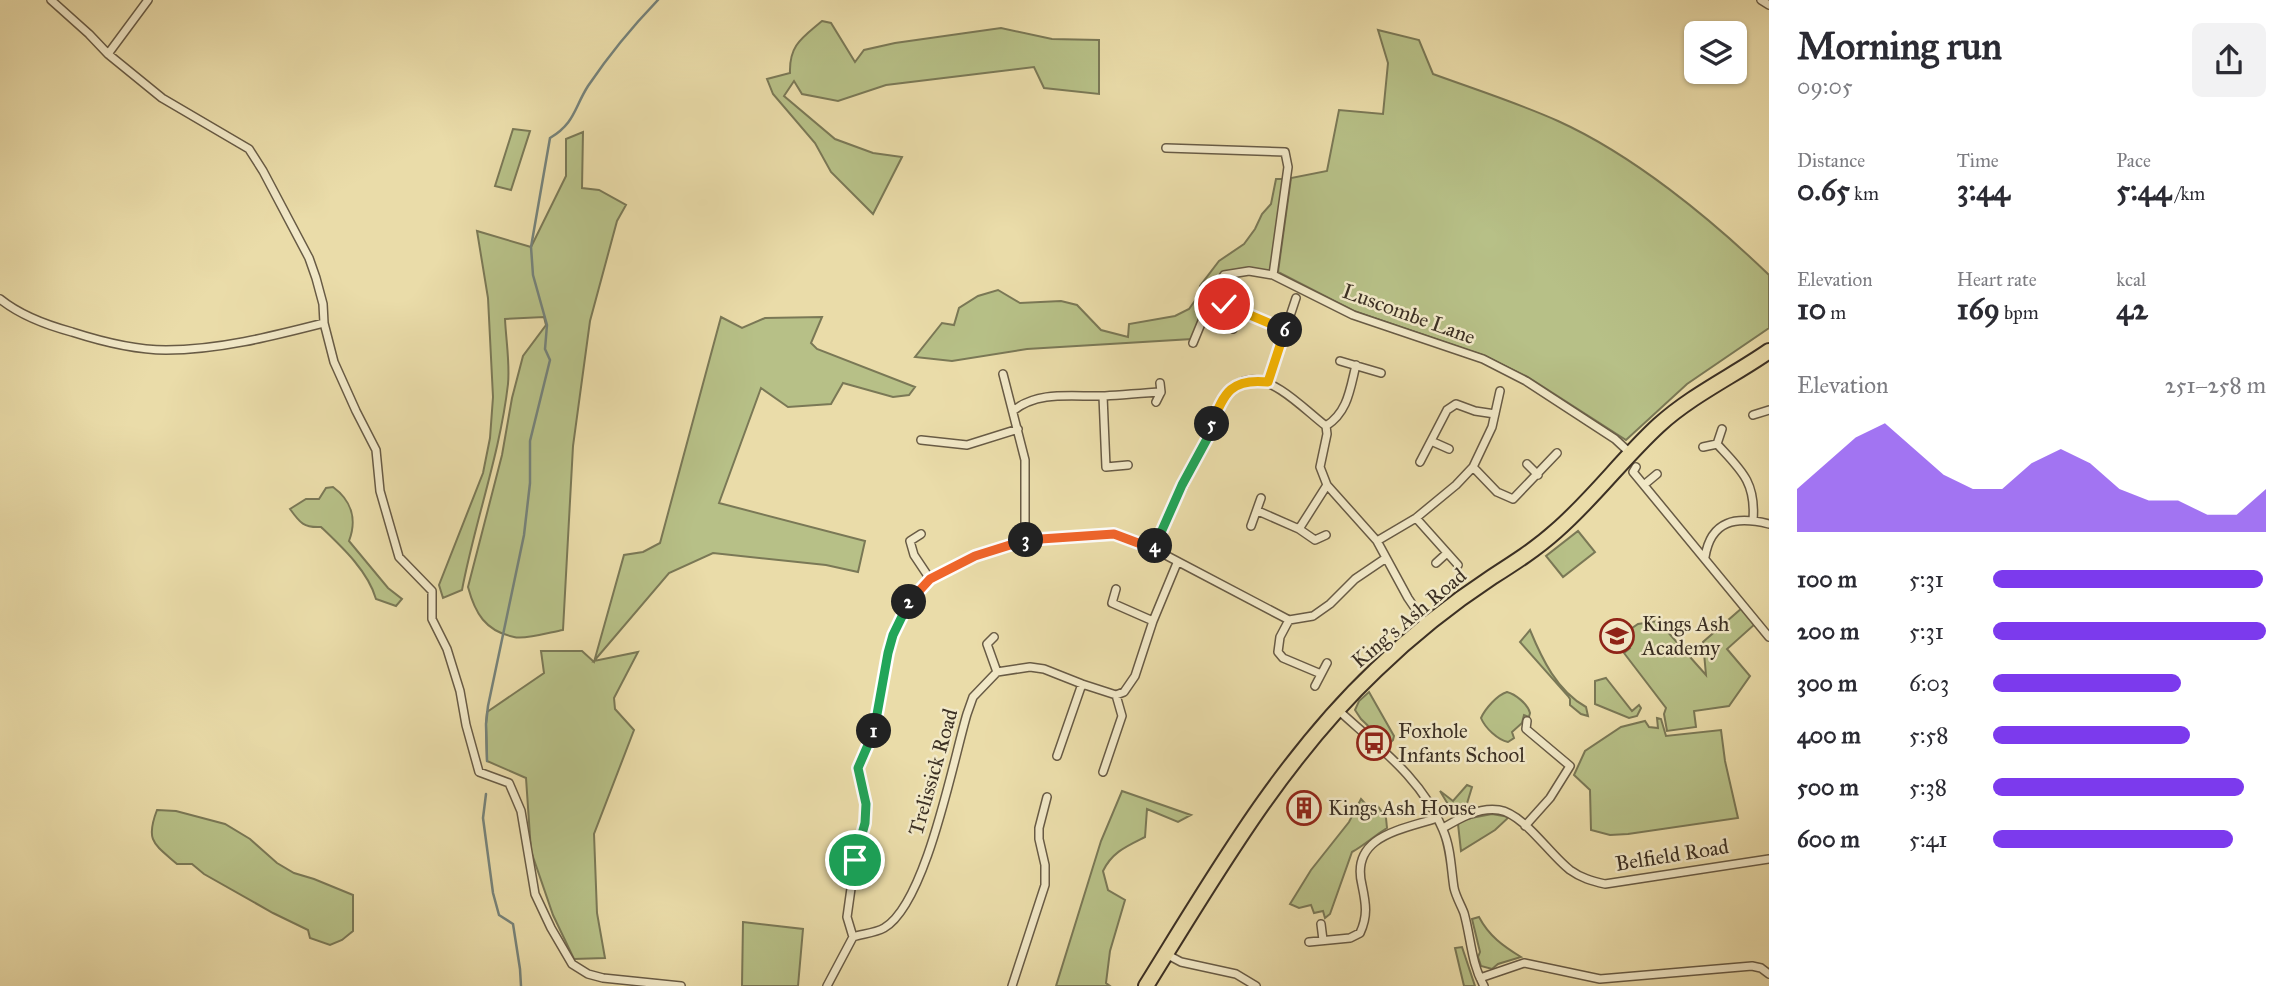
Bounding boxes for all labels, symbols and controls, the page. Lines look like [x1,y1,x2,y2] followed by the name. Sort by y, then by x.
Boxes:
[1684,21,1747,84] map controls
[1684,21,1747,84] button: layers
[1797,23,2002,69] text: Morning run
[2192,23,2266,97] button: share
[1797,72,1853,100] text: 09:05
[1797,149,1865,172] text: Distance
[1957,149,1999,172] text: Time
[2116,149,2151,172] text: Pace
[1797,172,1850,208] text: 0.65
[1957,172,2010,208] text: 3:44
[2116,172,2171,208] text: 5:44
[1850,182,1879,205] text: km
[2171,182,2205,205] text: /km
[1797,268,1872,291] text: Elevation
[1957,268,2037,291] text: Heart rate
[2116,268,2146,291] text: kcal
[1194,274,1254,334] pin
[1339,278,1479,350] street label: Luscombe Lane
[1205,285,1243,323] icon: check
[1797,291,1826,327] text: 10
[1957,291,2000,327] text: 169
[2116,291,2148,327] text: 42
[1826,301,1846,324] text: m
[2000,301,2039,324] text: bpm
[1268,312,1302,348] pin: 6
[1280,318,1289,341] text: 6
[1797,371,1888,399] text: Elevation
[2165,371,2266,399] text: 251–258 m
[1194,406,1230,442] pin: 5
[1207,412,1216,435] text: 5
[1009,522,1044,558] pin: 3
[1022,528,1029,551] text: 3
[1138,528,1172,564] pin: 4
[1149,534,1160,557] text: 4
[1346,562,1472,674] street label: King's Ash Road
[1797,565,1857,593] text: 100 m
[1909,565,1944,593] text: 5:31
[892,584,926,620] pin: 2
[904,590,913,613] text: 2
[1641,611,1730,661] place label: Kings Ash Academy
[1598,617,1636,655] school or university icon: Kings Ash Academy
[1797,617,1859,645] text: 200 m
[1909,617,1944,645] text: 5:31
[1797,669,1857,697] text: 300 m
[1909,669,1949,697] text: 6:03
[902,705,964,838] street label: Trelissick Road
[856,714,892,748] pin: 1
[1398,718,1525,768] place label: Foxhole Infants School
[870,719,877,742] text: 1
[1797,721,1861,749] text: 400 m
[1909,721,1948,749] text: 5:58
[1355,724,1393,762] bus stop icon: Foxhole Infants School
[1797,773,1859,801] text: 500 m
[1909,773,1947,801] text: 5:38
[1285,789,1323,827] building icon: Kings Ash House
[1328,795,1476,821] place label: Kings Ash House
[1797,825,1860,853] text: 600 m
[1909,825,1947,853] text: 5:41
[825,830,885,890] pin
[1613,833,1731,877] street label: Belfield Road
[836,841,874,879] icon: arrive

